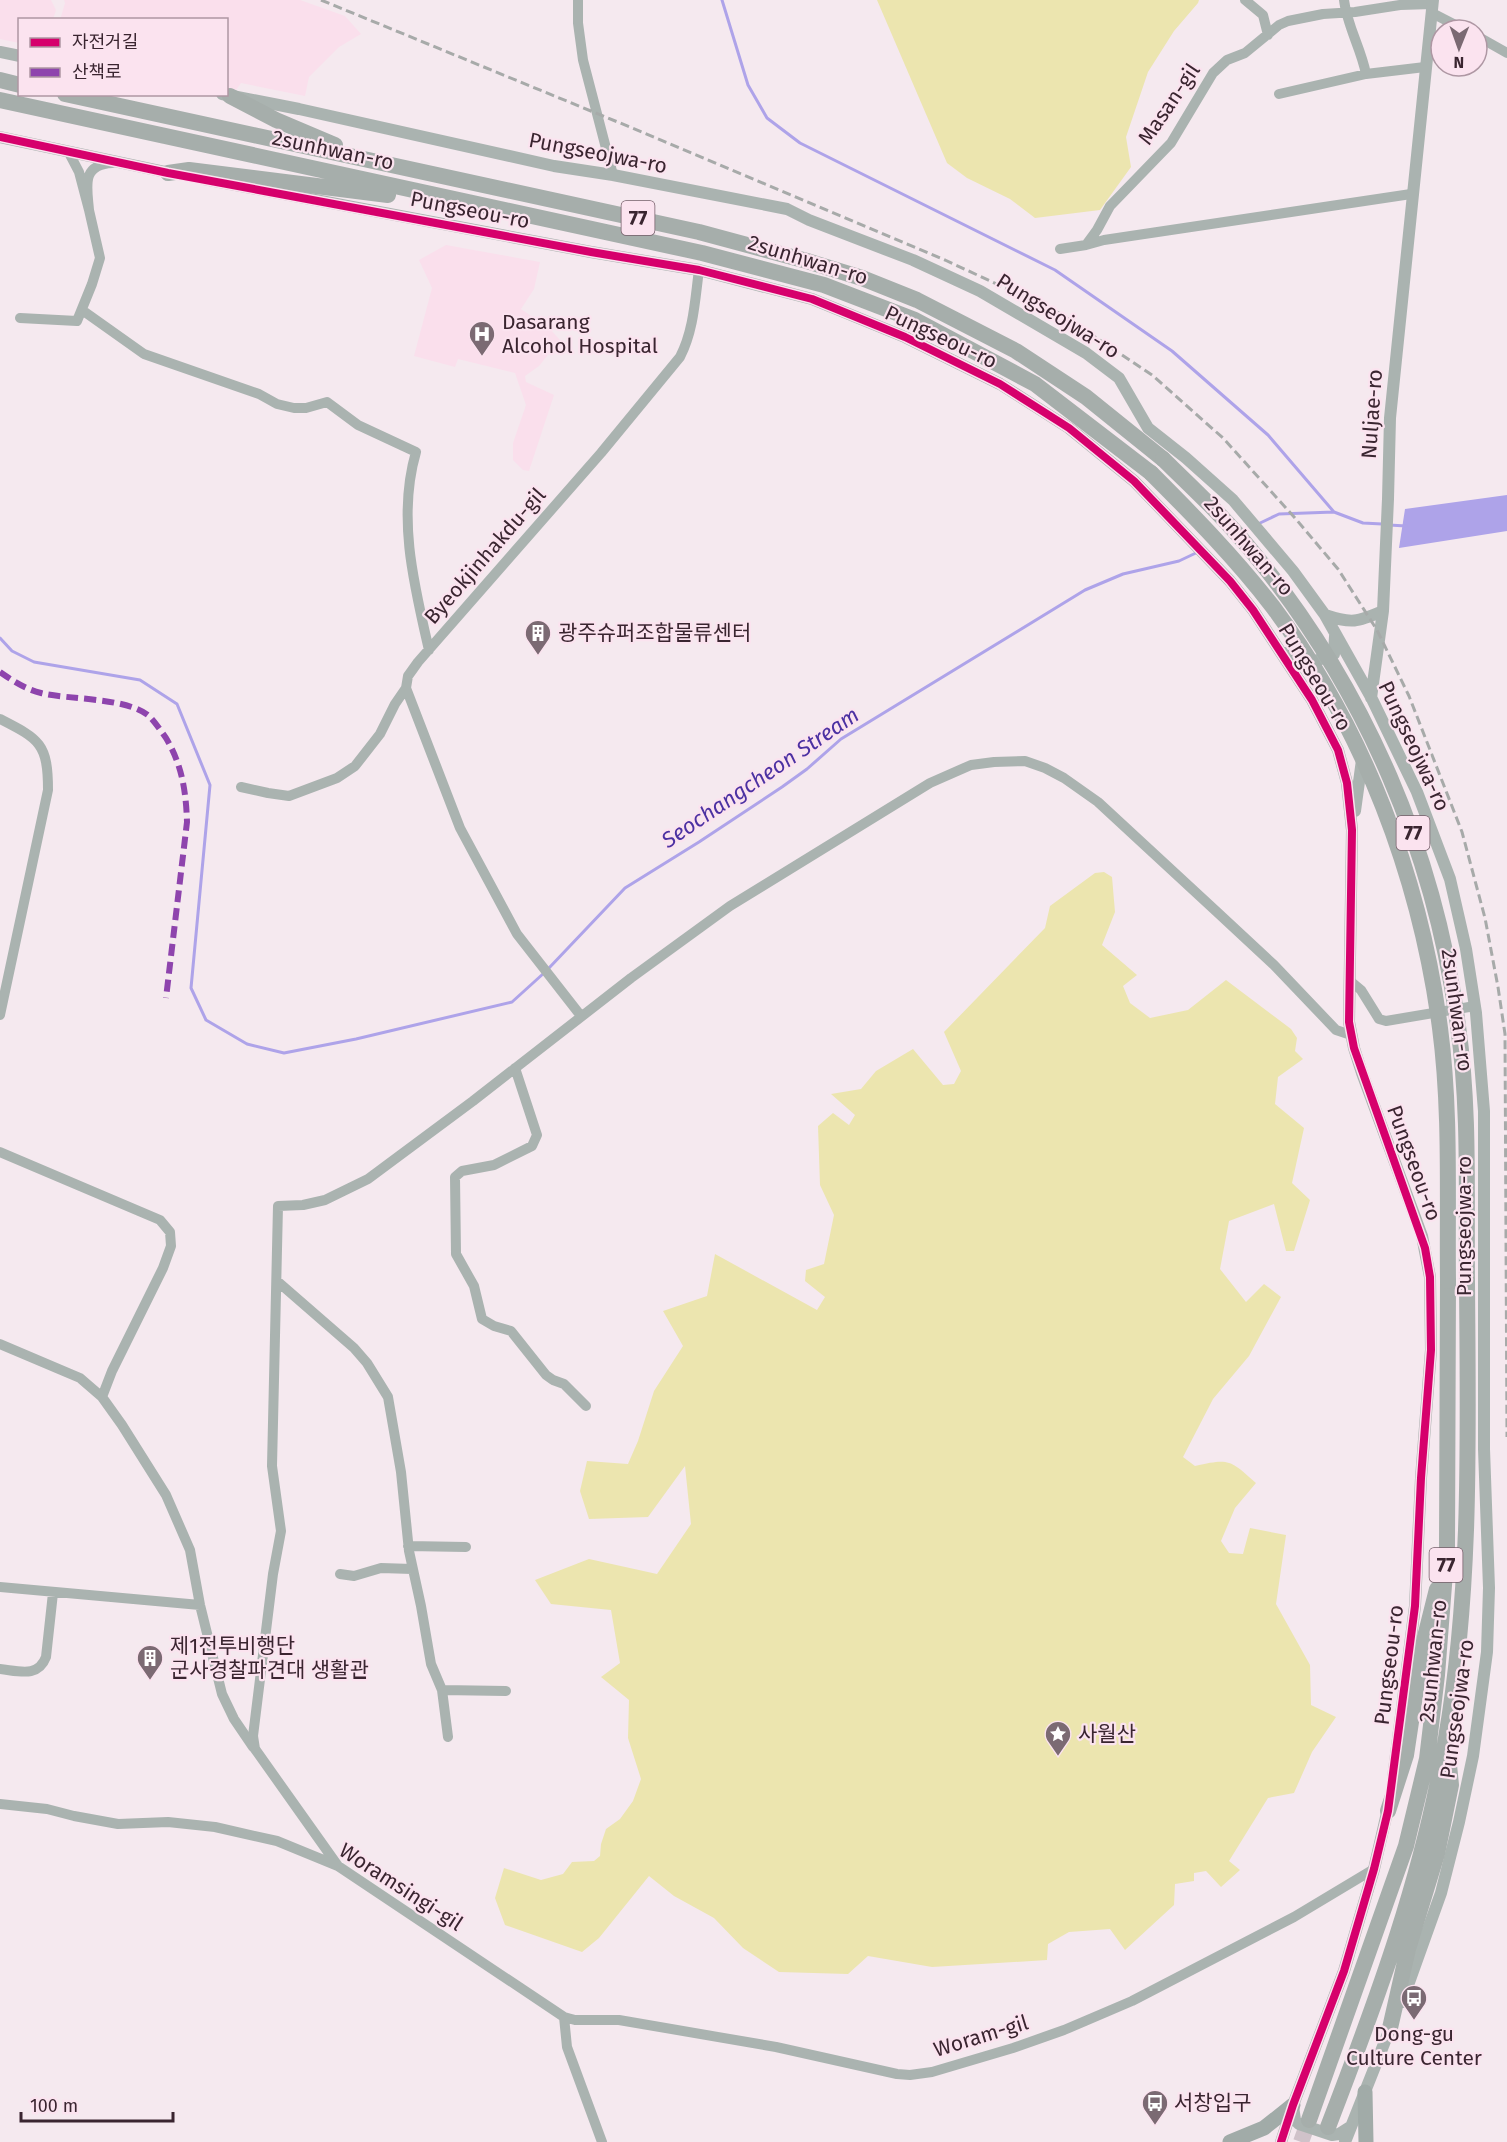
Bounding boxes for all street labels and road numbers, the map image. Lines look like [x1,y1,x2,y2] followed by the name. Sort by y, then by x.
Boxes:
[1132,58,1206,150] street label: Masan-gil
[270,124,396,176] street label: 2sunhwan-ro
[527,127,669,179] street label: Pungseojwa-ro
[408,186,532,234] street label: Pungseou-ro
[622,201,654,235] road number: 77
[745,229,871,291] street label: 2sunhwan-ro
[992,268,1124,364] street label: Pungseojwa-ro
[881,300,1001,374] street label: Pungseou-ro
[1356,368,1388,460] street label: Nuljae-ro
[419,483,551,629] street label: Byeokjinhakdu-gil
[1199,491,1299,601] street label: 2sunhwan-ro
[1273,618,1357,736] street label: Pungseou-ro
[1373,677,1455,815] street label: Pungseojwa-ro
[1396,816,1430,850] road number: 77
[1436,947,1478,1073] street label: 2sunhwan-ro
[1381,1102,1447,1224] street label: Pungseou-ro
[1451,1156,1477,1296] street label: Pungseojwa-ro
[1430,1548,1462,1582] road number: 77
[1414,1598,1452,1724] street label: 2sunhwan-ro
[1369,1603,1409,1727] street label: Pungseou-ro
[1434,1638,1480,1780] street label: Pungseojwa-ro
[334,1837,468,1937] street label: Woramsingi-gil
[931,2009,1031,2063] street label: Woram-gil

